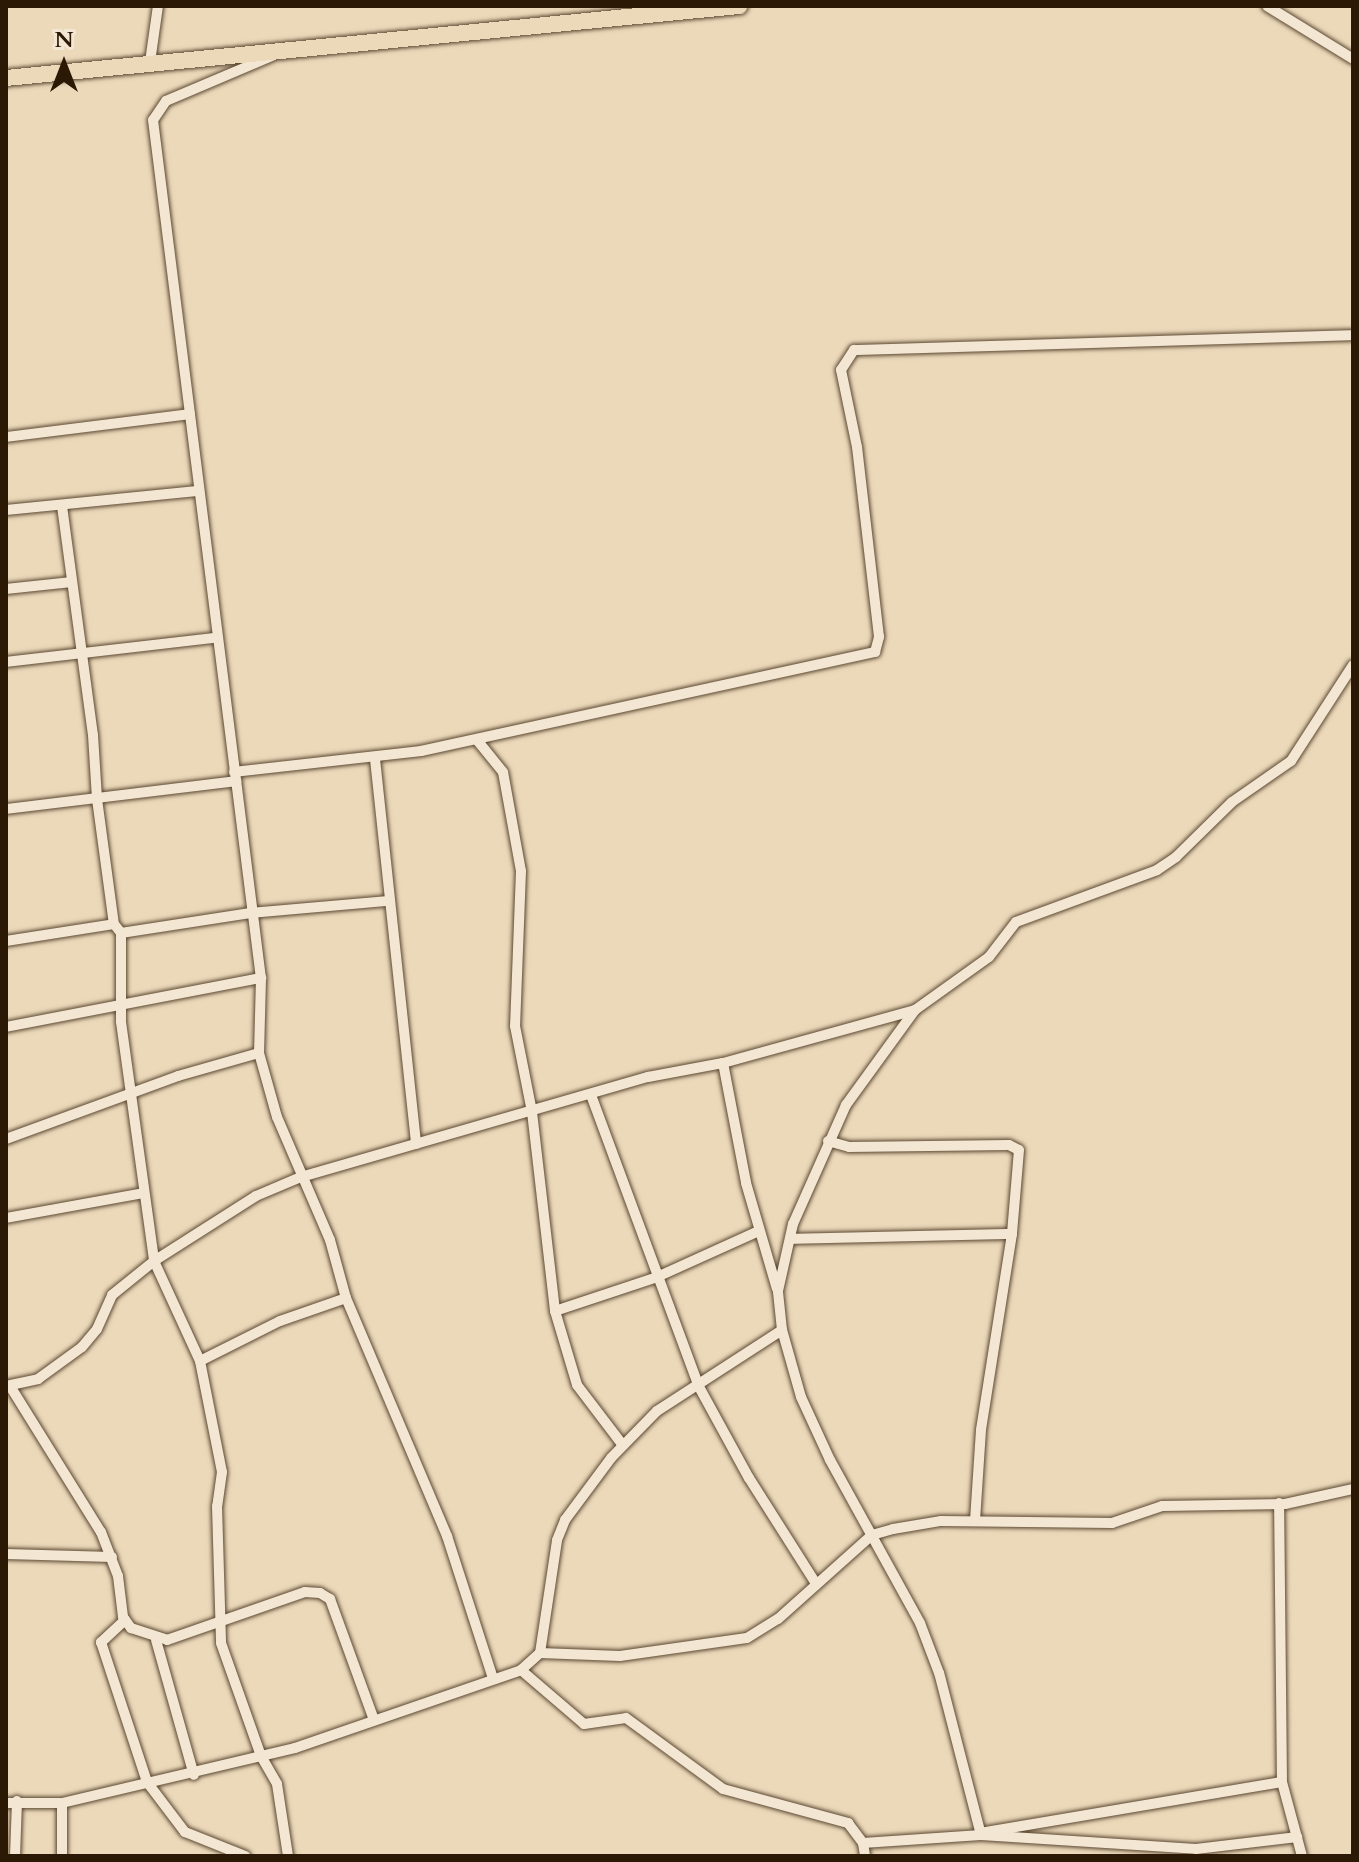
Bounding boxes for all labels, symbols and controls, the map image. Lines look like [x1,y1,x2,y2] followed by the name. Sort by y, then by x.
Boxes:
[24,24,104,104] north arrow
[54,25,74,55] text: N

